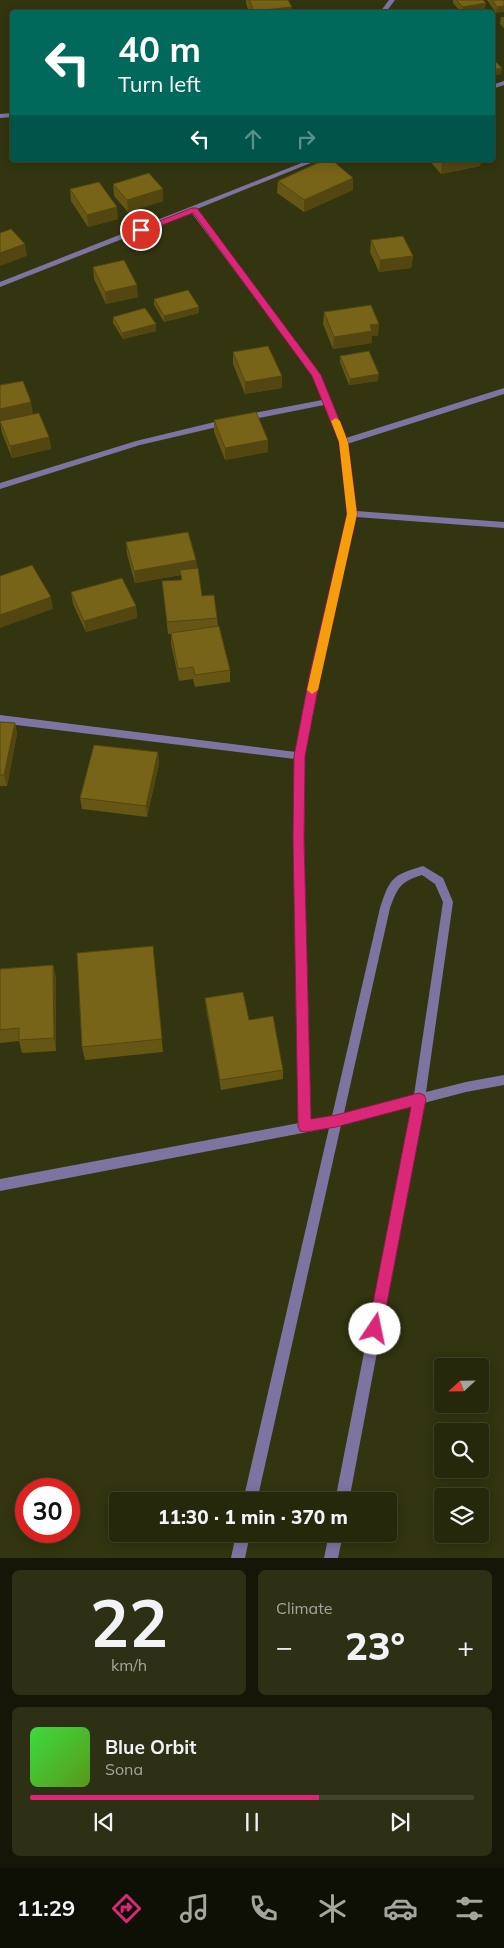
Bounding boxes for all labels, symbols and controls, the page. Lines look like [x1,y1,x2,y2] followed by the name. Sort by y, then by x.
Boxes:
[118,27,201,71] text: 40 m
[35,30,100,95] icon: left
[118,70,201,98] text: Turn left
[186,125,214,153] icon: left
[239,125,267,153] icon: ahead
[292,125,320,153] icon: right
[120,209,162,251] pin
[127,216,155,244] icon: arrive
[348,1302,400,1354] position arrow
[434,1358,489,1412] north arrow
[434,1358,489,1543] map controls
[434,1423,489,1478] button: search
[15,1478,80,1543] speed limit sign: 30
[434,1488,489,1543] button: layers
[158,1505,348,1529] text: 11:30 · 1 min · 370 m
[90,1582,168,1663] text: 22
[276,1598,332,1618] text: Climate
[345,1622,405,1670] text: 23°
[276,1629,293,1664] text: −
[457,1629,474,1664] text: +
[111,1655,147,1675] text: km/h
[105,1735,196,1759] text: Blue Orbit
[105,1759,143,1779] text: Sona
[90,1808,118,1836] icon: previous
[238,1808,266,1836] icon: pause
[386,1808,414,1836] icon: next
[109,1891,144,1926] icon: directions
[177,1891,212,1926] icon: music
[246,1891,281,1926] icon: phone
[315,1891,350,1926] icon: climate
[383,1891,418,1926] icon: car
[452,1891,487,1926] icon: filters
[17,1894,75,1922] text: 11:29

